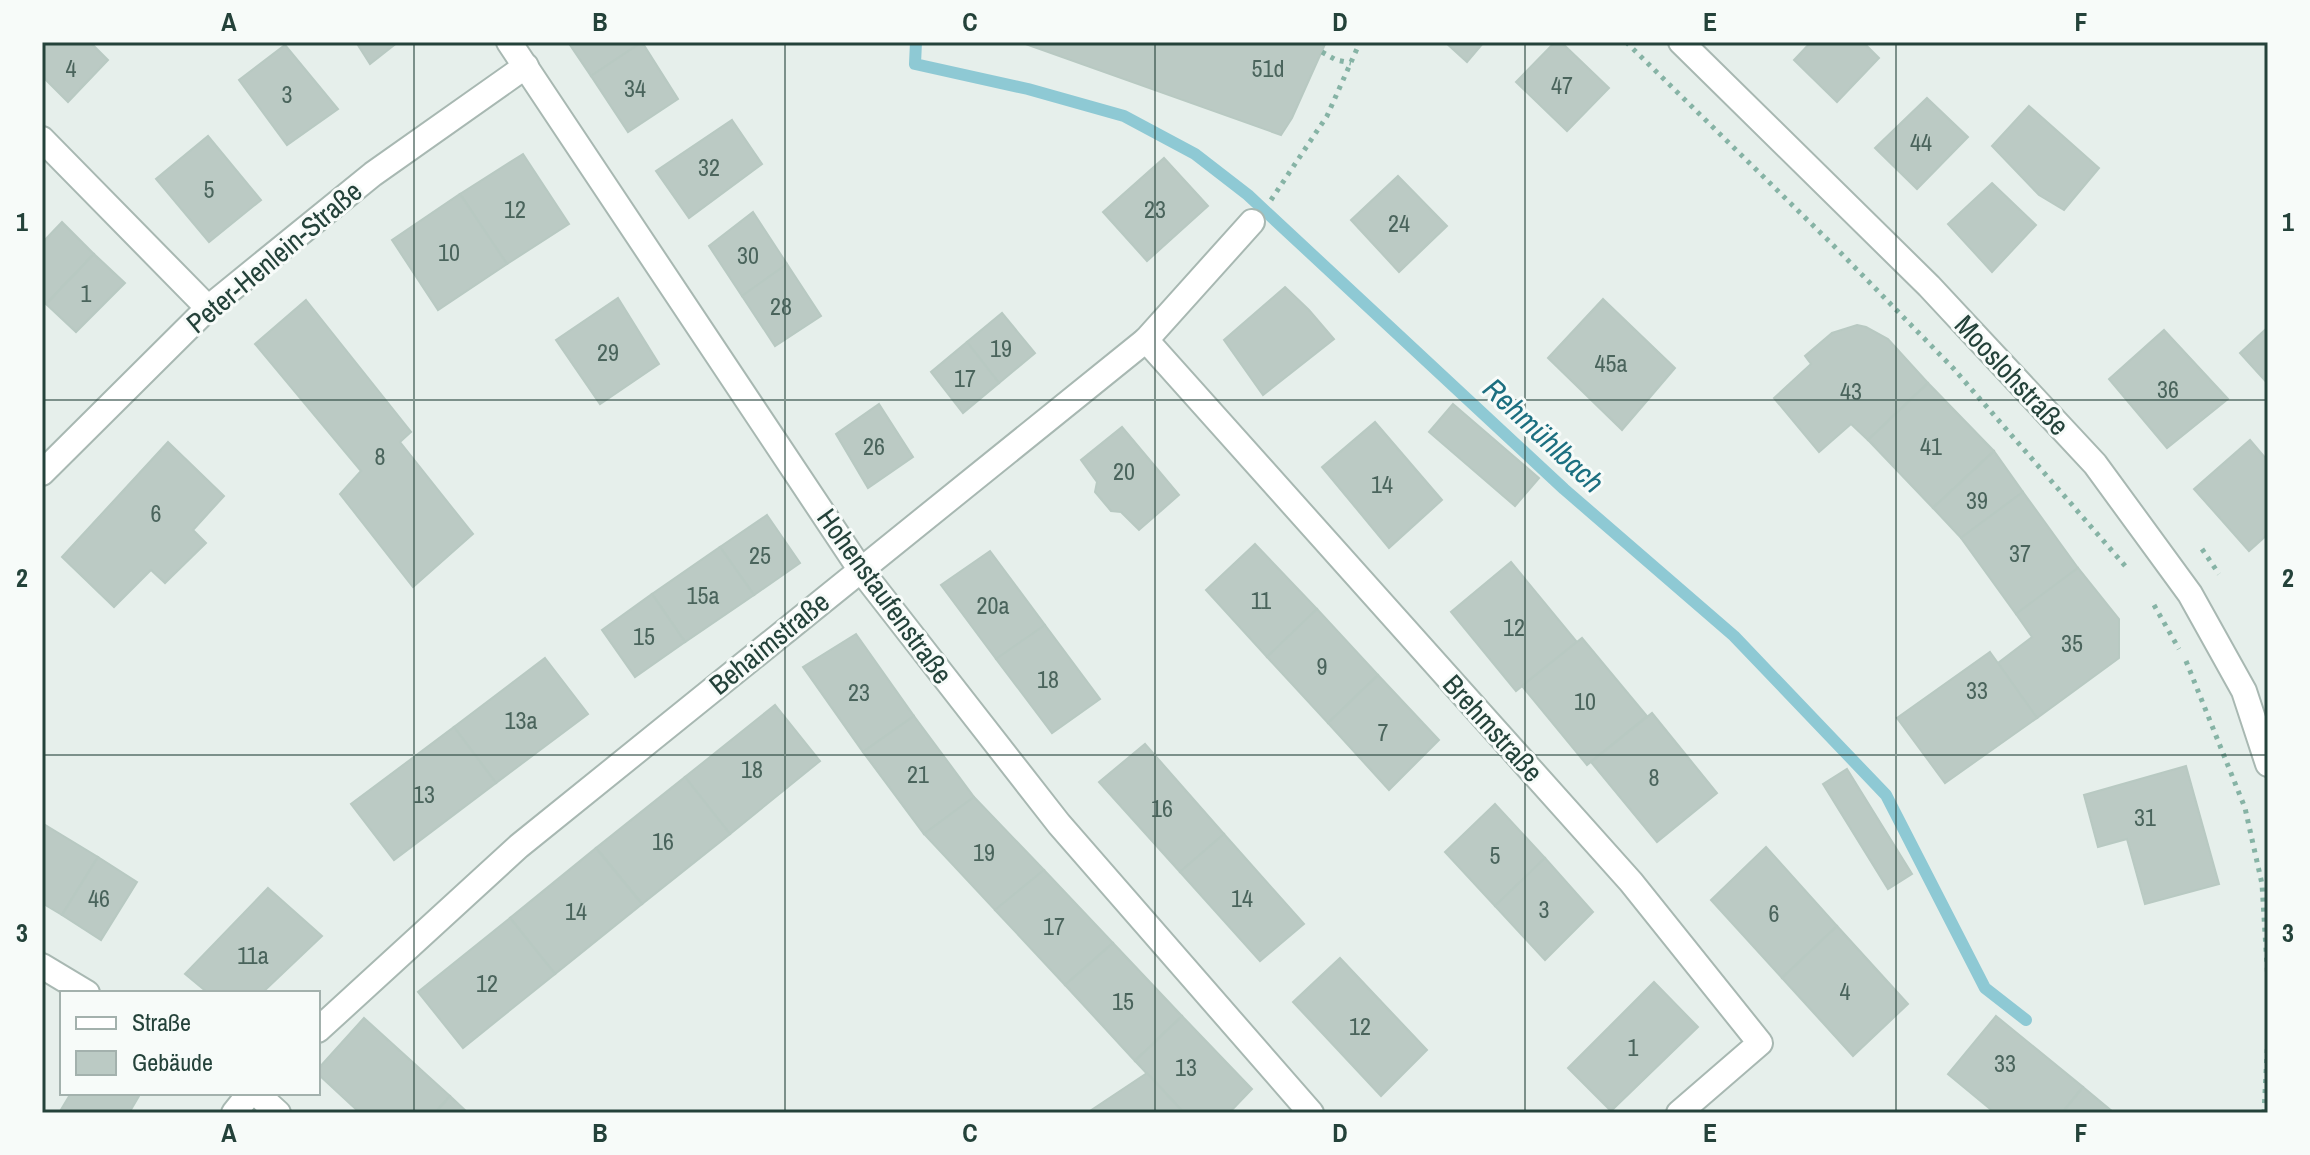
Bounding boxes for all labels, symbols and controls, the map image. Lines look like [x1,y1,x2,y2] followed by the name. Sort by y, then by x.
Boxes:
[221,4,237,39] text: A
[592,4,608,39] text: B
[962,4,978,39] text: C
[1332,4,1348,39] text: D
[1703,4,1717,39] text: E
[2074,4,2088,39] text: F
[66,52,77,84] house number: 4
[1252,52,1284,84] house number: 51d
[1551,69,1573,101] house number: 47
[624,72,646,104] house number: 34
[282,78,292,110] house number: 3
[1910,126,1932,158] house number: 44
[698,151,720,183] house number: 32
[178,172,370,342] street label: Peter-Henlein-Straße
[204,173,215,205] house number: 5
[504,193,526,225] house number: 12
[1144,193,1166,225] house number: 23
[16,204,28,239] text: 1
[2282,204,2294,239] text: 1
[1388,207,1410,239] house number: 24
[438,236,460,268] house number: 10
[737,239,759,271] house number: 30
[81,277,92,309] house number: 1
[770,290,792,322] house number: 28
[1946,307,2078,443] street label: Mooslohstraße
[990,332,1012,364] house number: 19
[597,336,619,368] house number: 29
[1595,347,1627,379] house number: 45a
[954,362,976,394] house number: 17
[1475,369,1613,501] water label: Rehmühlbach
[2157,373,2179,405] house number: 36
[1840,375,1862,407] house number: 43
[863,430,885,462] house number: 26
[1920,430,1942,462] house number: 41
[375,440,385,472] house number: 8
[1113,455,1135,487] house number: 20
[1371,468,1393,500] house number: 14
[1966,484,1988,516] house number: 39
[151,497,161,529] house number: 6
[808,501,962,691] street label: Hohenstaufenstraße
[2009,537,2031,569] house number: 37
[749,539,771,571] house number: 25
[16,560,28,595] text: 2
[2282,560,2294,595] text: 2
[687,579,719,611] house number: 15a
[701,583,837,703] street label: Behaimstraße
[1251,584,1271,616] house number: 11
[977,589,1009,621] house number: 20a
[1503,611,1525,643] house number: 12
[633,620,655,652] house number: 15
[2061,627,2083,659] house number: 35
[1317,650,1327,682] house number: 9
[1037,663,1059,695] house number: 18
[1434,666,1552,790] street label: Brehmstraße
[1966,674,1988,706] house number: 33
[848,676,870,708] house number: 23
[1574,685,1596,717] house number: 10
[505,704,537,736] house number: 13a
[1378,716,1389,748] house number: 7
[741,753,763,785] house number: 18
[907,758,929,790] house number: 21
[1649,761,1659,793] house number: 8
[413,778,435,810] house number: 13
[1151,792,1173,824] house number: 16
[2134,801,2156,833] house number: 31
[652,825,674,857] house number: 16
[973,836,995,868] house number: 19
[1490,839,1501,871] house number: 5
[88,882,110,914] house number: 46
[1231,882,1253,914] house number: 14
[1539,893,1549,925] house number: 3
[565,895,587,927] house number: 14
[1769,897,1779,929] house number: 6
[1043,910,1065,942] house number: 17
[16,915,28,950] text: 3
[2282,915,2294,950] text: 3
[237,939,269,971] house number: 11a
[476,967,498,999] house number: 12
[1840,975,1851,1007] house number: 4
[1112,985,1134,1017] house number: 15
[60,991,320,1095] legend
[132,1006,191,1038] text: Straße
[1349,1010,1371,1042] house number: 12
[1628,1031,1639,1063] house number: 1
[132,1046,213,1078] text: Gebäude
[1994,1047,2016,1079] house number: 33
[1175,1051,1197,1083] house number: 13
[221,1115,237,1150] text: A
[592,1115,608,1150] text: B
[962,1115,978,1150] text: C
[1332,1115,1348,1150] text: D
[1703,1115,1717,1150] text: E
[2074,1115,2088,1150] text: F

